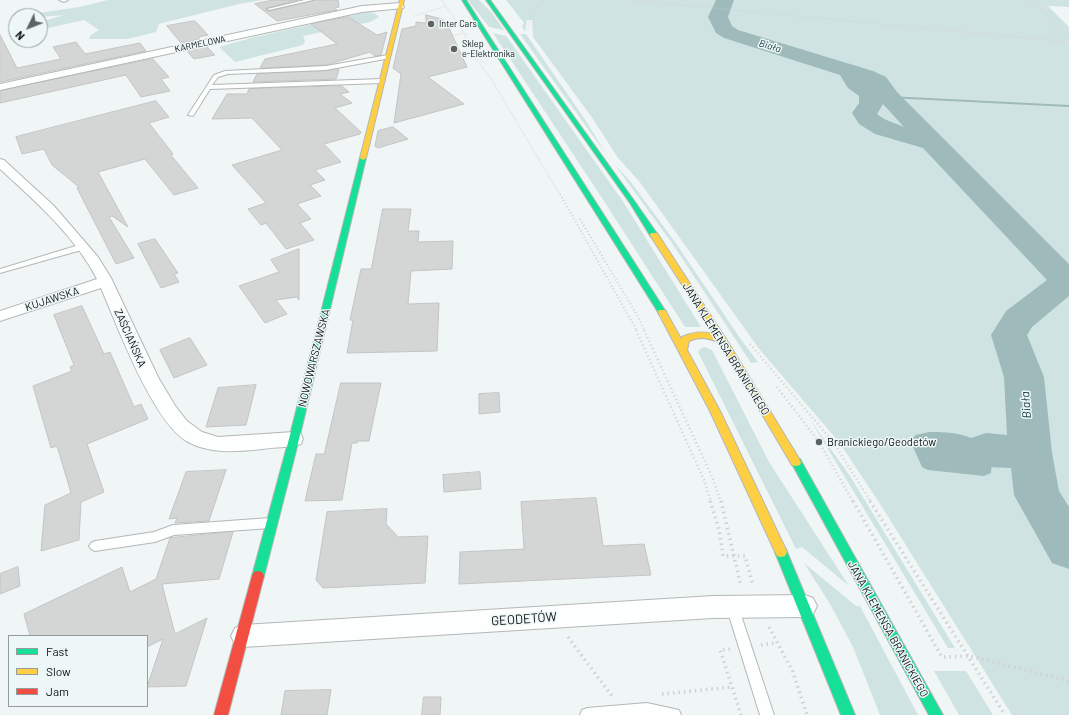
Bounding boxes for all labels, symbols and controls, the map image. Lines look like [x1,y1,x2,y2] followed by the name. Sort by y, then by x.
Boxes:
[8,8,48,48] north arrow
[426,19,436,29] marker: Inter Cars
[439,19,477,29] place label: Inter Cars
[12,29,27,43] text: N
[174,33,226,55] street label: KARMELOWA
[758,37,782,55] water label: Biała
[462,39,515,60] place label: Sklep e-Elektronika
[449,44,459,54] marker: Sklep e-Elektronika
[680,280,772,418] street label: JANA KLEMENSA BRANICKIEGO
[23,284,81,314] street label: KUJAWSKA
[111,307,149,369] street label: ZAŚCIAŃSKA
[295,308,333,408] street label: NOWOWARSZAWSKA
[1018,391,1034,419] water label: Biała
[827,435,936,449] place label: Branickiego/Geodetów
[814,437,824,447] marker: Branickiego/Geodetów
[845,559,931,699] street label: JANA KLEMENSA BRANICKIEGO
[491,609,557,629] street label: GEODETÓW
[8,635,148,707] legend
[46,644,69,658] text: Fast
[46,664,71,678] text: Slow
[46,684,69,698] text: Jam

